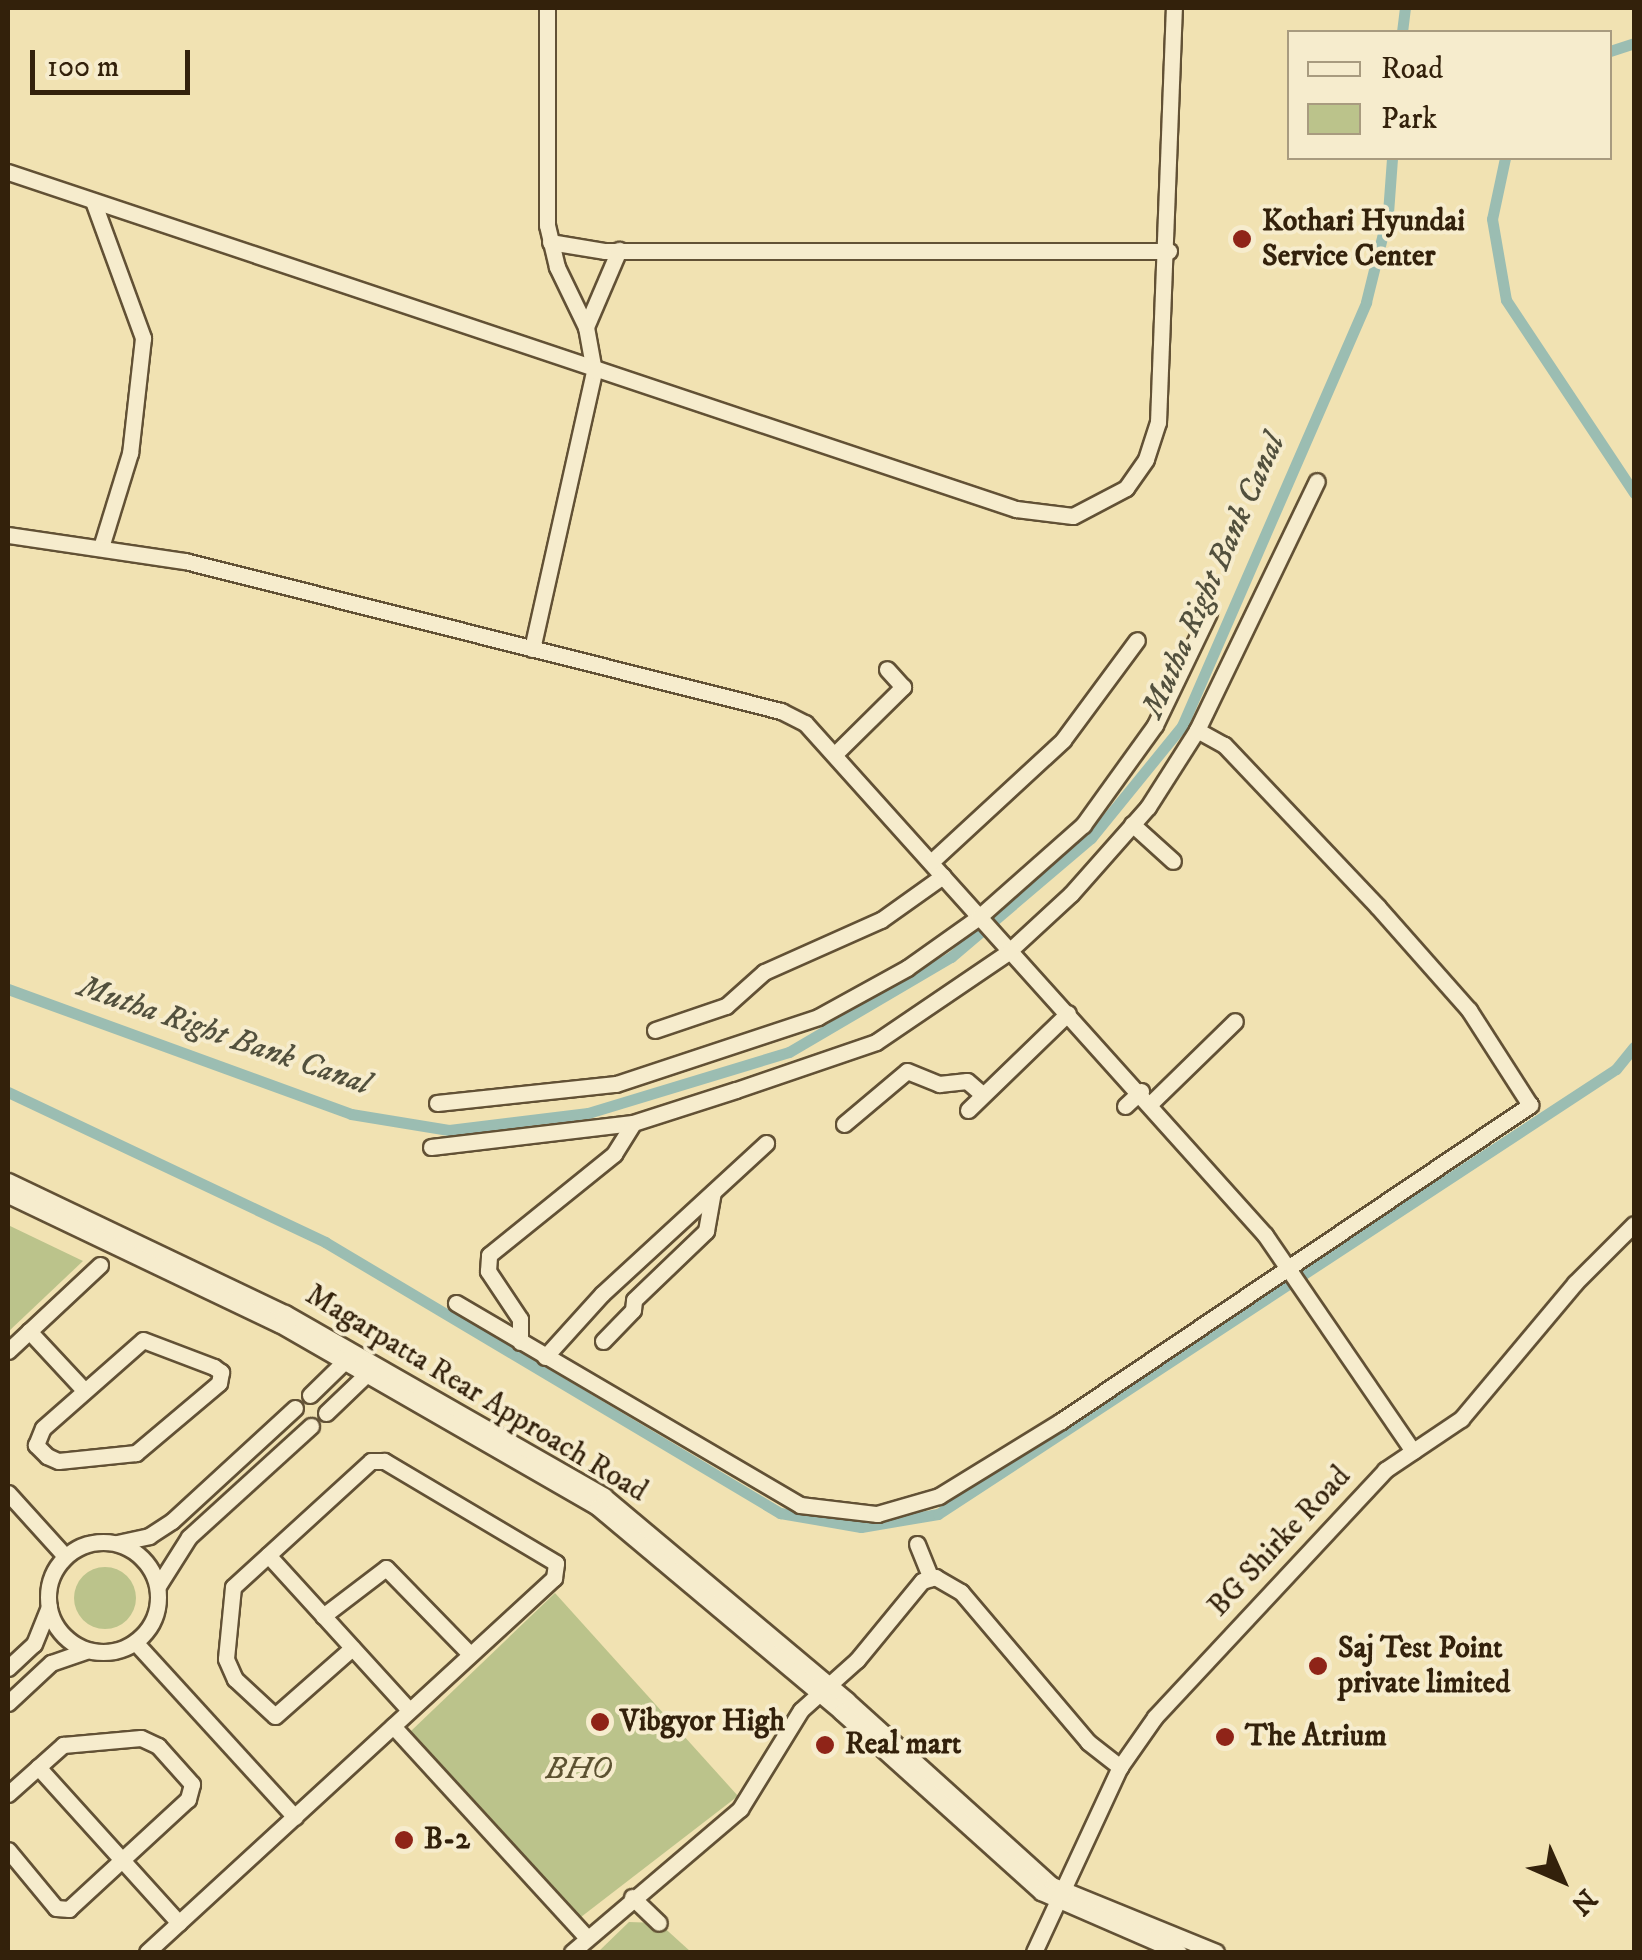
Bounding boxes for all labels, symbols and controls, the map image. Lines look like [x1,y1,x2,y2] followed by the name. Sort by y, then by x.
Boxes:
[35,30,195,92] scale bar
[1287,30,1612,160] legend
[47,49,119,86] text: 100 m
[1381,51,1443,88] text: Road
[1381,101,1437,138] text: Park
[1262,204,1465,274] place label: Kothari Hyundai Service Center
[1231,228,1253,250] marker: Kothari Hyundai Service Center
[1134,428,1294,724] water label: Mutha Right Bank Canal
[73,968,375,1104] water label: Mutha Right Bank Canal
[299,1278,653,1510] street label: Magarpatta Rear Approach Road
[1201,1459,1359,1625] street label: BG Shirke Road
[1338,1631,1510,1702] place label: Saj Test Point private limited
[1307,1655,1329,1677] marker: Saj Test Point private limited
[620,1704,785,1740] place label: Vibgyor High
[589,1711,611,1733] marker: Vibgyor High
[1245,1719,1387,1755] place label: The Atrium
[1214,1726,1236,1748] marker: The Atrium
[845,1727,961,1763] place label: Real mart
[814,1734,836,1756] marker: Real mart
[546,1752,612,1788] park label: BHO
[424,1822,470,1858] place label: B-2
[393,1829,415,1851] marker: B-2
[1512,1830,1612,1930] north arrow
[1563,1881,1604,1922] text: N

